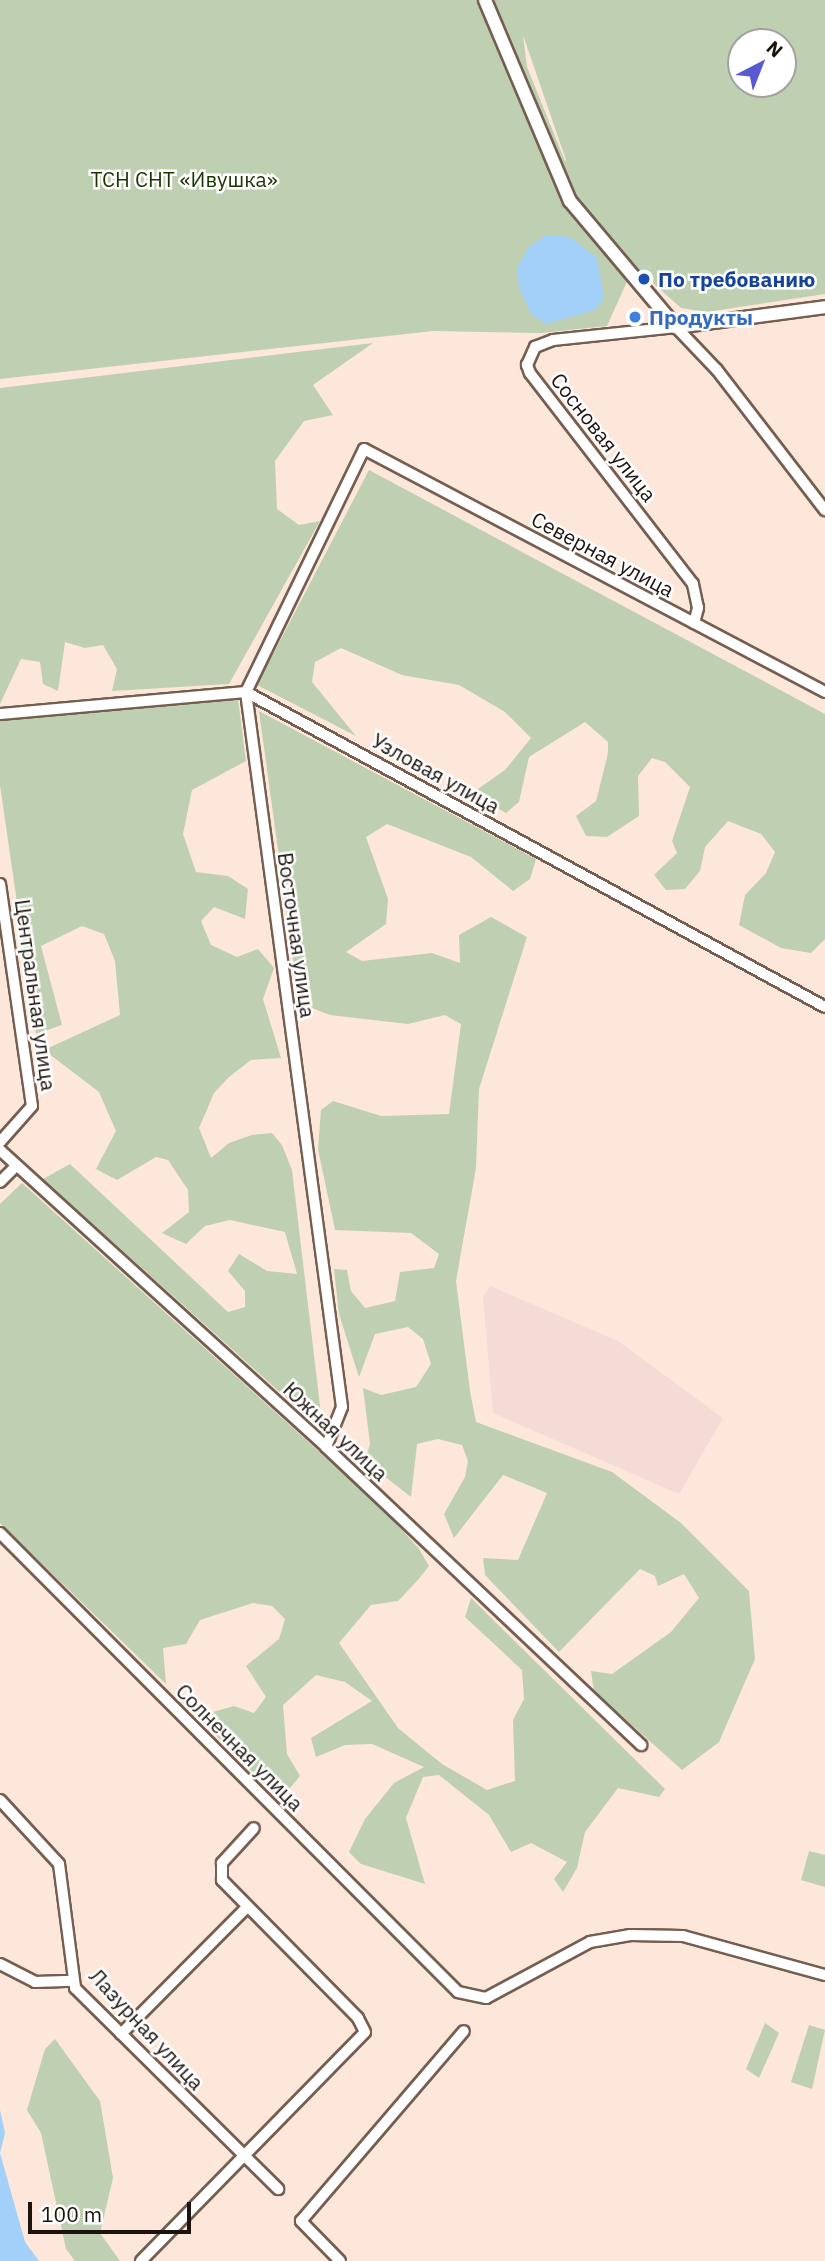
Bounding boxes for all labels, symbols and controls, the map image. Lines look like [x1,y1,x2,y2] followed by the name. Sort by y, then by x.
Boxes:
[727,28,797,98] north arrow
[762,35,788,62] text: N
[90,166,278,192] park label: ТСН СНТ «Ивушка»
[658,266,815,292] place label: По требованию
[636,271,652,287] marker: По требованию
[649,304,753,330] place label: Продукты
[627,309,643,325] marker: Продукты
[546,368,662,506] street label: Сосновая улица
[527,506,679,602] street label: Северная улица
[368,727,504,819] street label: Узловая улица
[273,851,321,1019] street label: Восточная улица
[10,898,62,1092] street label: Центральная улица
[278,1376,394,1486] street label: Южная улица
[171,1678,309,1816] street label: Солнечная улица
[84,1963,210,2095] street label: Лазурная улица
[32,2188,194,2232] scale bar
[41,2200,102,2228] text: 100 m

